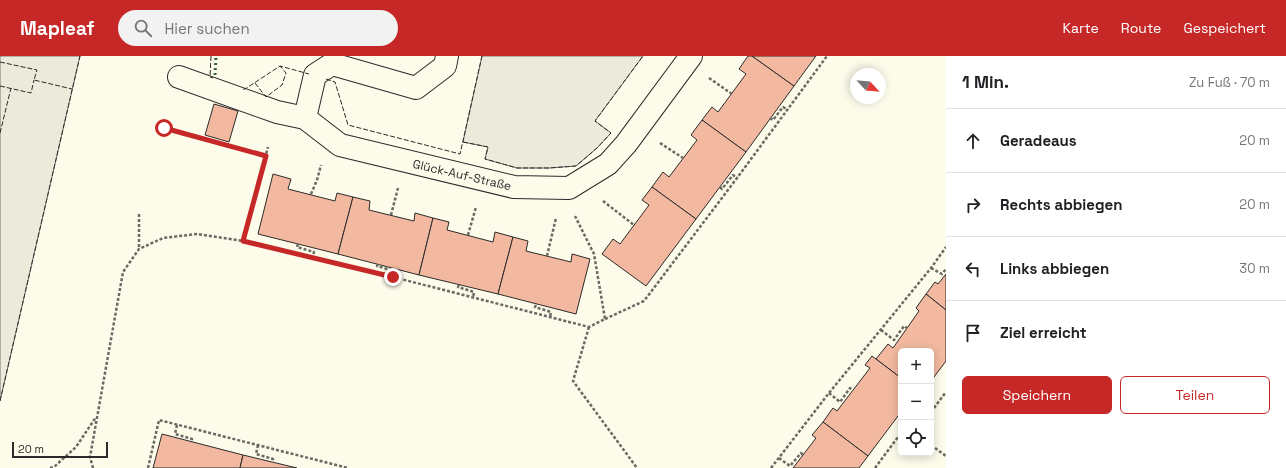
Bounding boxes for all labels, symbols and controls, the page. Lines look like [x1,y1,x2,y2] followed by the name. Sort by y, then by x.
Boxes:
[118,10,398,46] search box
[20,16,94,41] text: Mapleaf
[132,17,154,39] icon: search
[164,19,250,38] text: Hier suchen
[1063,19,1099,37] text: Karte
[1121,19,1161,37] text: Route
[1183,19,1266,37] text: Gespeichert
[850,68,886,104] north arrow
[962,71,1009,93] text: 1 Min.
[1189,74,1270,91] text: Zu Fuß · 70 m
[155,119,173,137] route start
[962,130,984,152] icon: ahead
[1000,131,1077,150] text: Geradeaus
[1239,132,1270,149] text: 20 m
[411,156,513,194] street label: Glück-Auf-Straße
[962,194,984,216] icon: right
[1000,195,1122,214] text: Rechts abbiegen
[1239,196,1270,213] text: 20 m
[962,258,984,280] icon: left
[1000,259,1109,278] text: Links abbiegen
[1239,260,1270,277] text: 30 m
[384,268,402,286] route end
[962,322,984,344] icon: arrive
[1000,323,1087,342] text: Ziel erreicht
[898,348,934,456] map controls
[898,348,934,384] button: +
[962,376,1112,414] button: Speichern
[1120,376,1270,414] button: Teilen
[898,384,934,420] button: −
[898,420,934,456] button: locate
[12,440,108,459] scale bar
[18,442,44,456] text: 20 m

